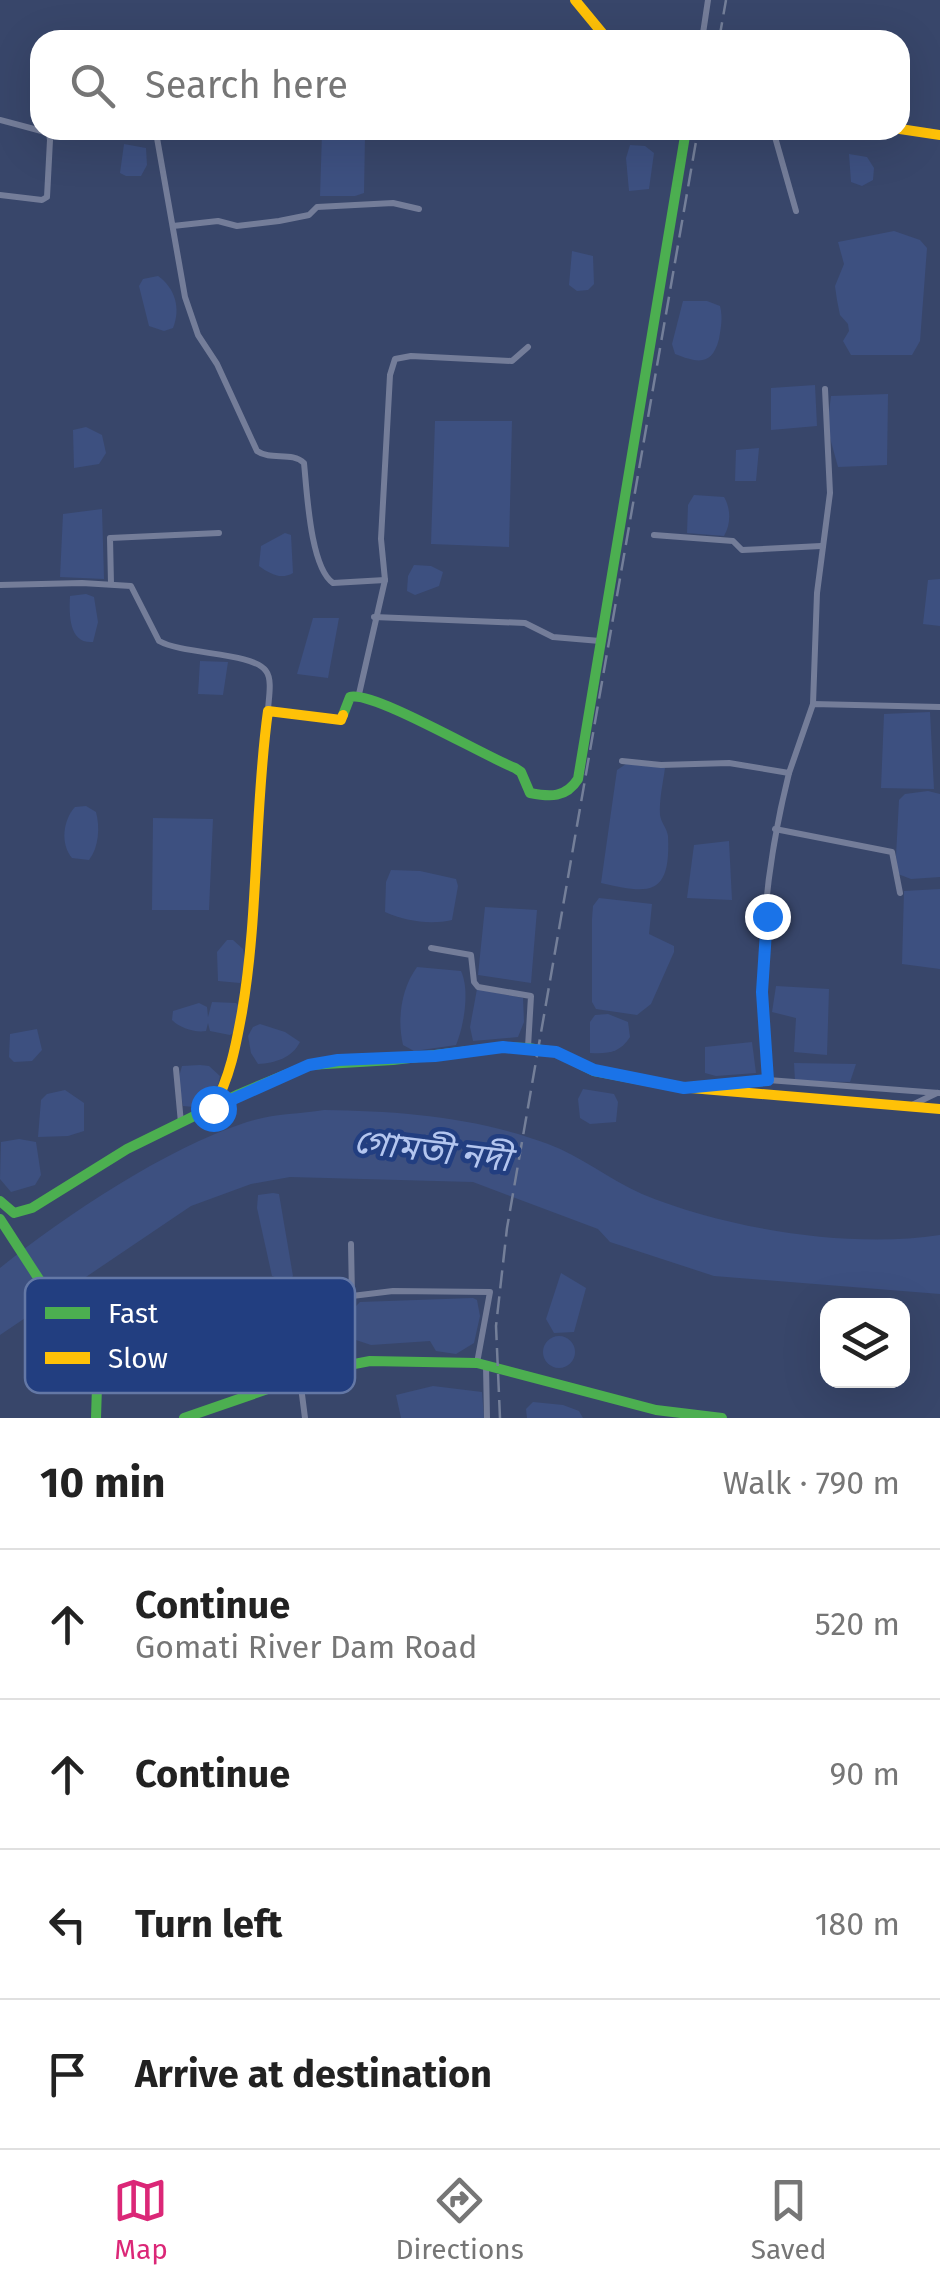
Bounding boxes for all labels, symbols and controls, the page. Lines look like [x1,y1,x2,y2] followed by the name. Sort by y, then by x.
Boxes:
[30,30,910,140] search box
[65,58,120,113] icon: search
[145,62,348,108] text: Search here
[745,894,791,940] route end
[191,1086,237,1132] route start
[351,1120,519,1181] water label: গোমতী নদী
[25,1278,355,1393] legend
[108,1297,159,1330] text: Fast
[820,1298,910,1388] map controls
[820,1298,910,1388] button: layers
[108,1342,168,1375] text: Slow
[40,1458,166,1508] text: 10 min
[723,1464,900,1502] text: Walk · 790 m
[135,1582,290,1628] text: Continue
[40,1597,95,1652] icon: ahead
[815,1605,900,1643] text: 520 m
[135,1628,477,1666] text: Gomati River Dam Road
[40,1747,95,1802] icon: ahead
[135,1751,290,1797] text: Continue
[829,1755,900,1793] text: 90 m
[40,1897,95,1952] icon: left
[135,1901,282,1947] text: Turn left
[815,1905,900,1943] text: 180 m
[40,2047,95,2102] icon: arrive
[135,2051,492,2097] text: Arrive at destination
[113,2173,168,2266] tab: Map
[395,2173,524,2266] tab: Directions
[751,2173,827,2266] tab: Saved

